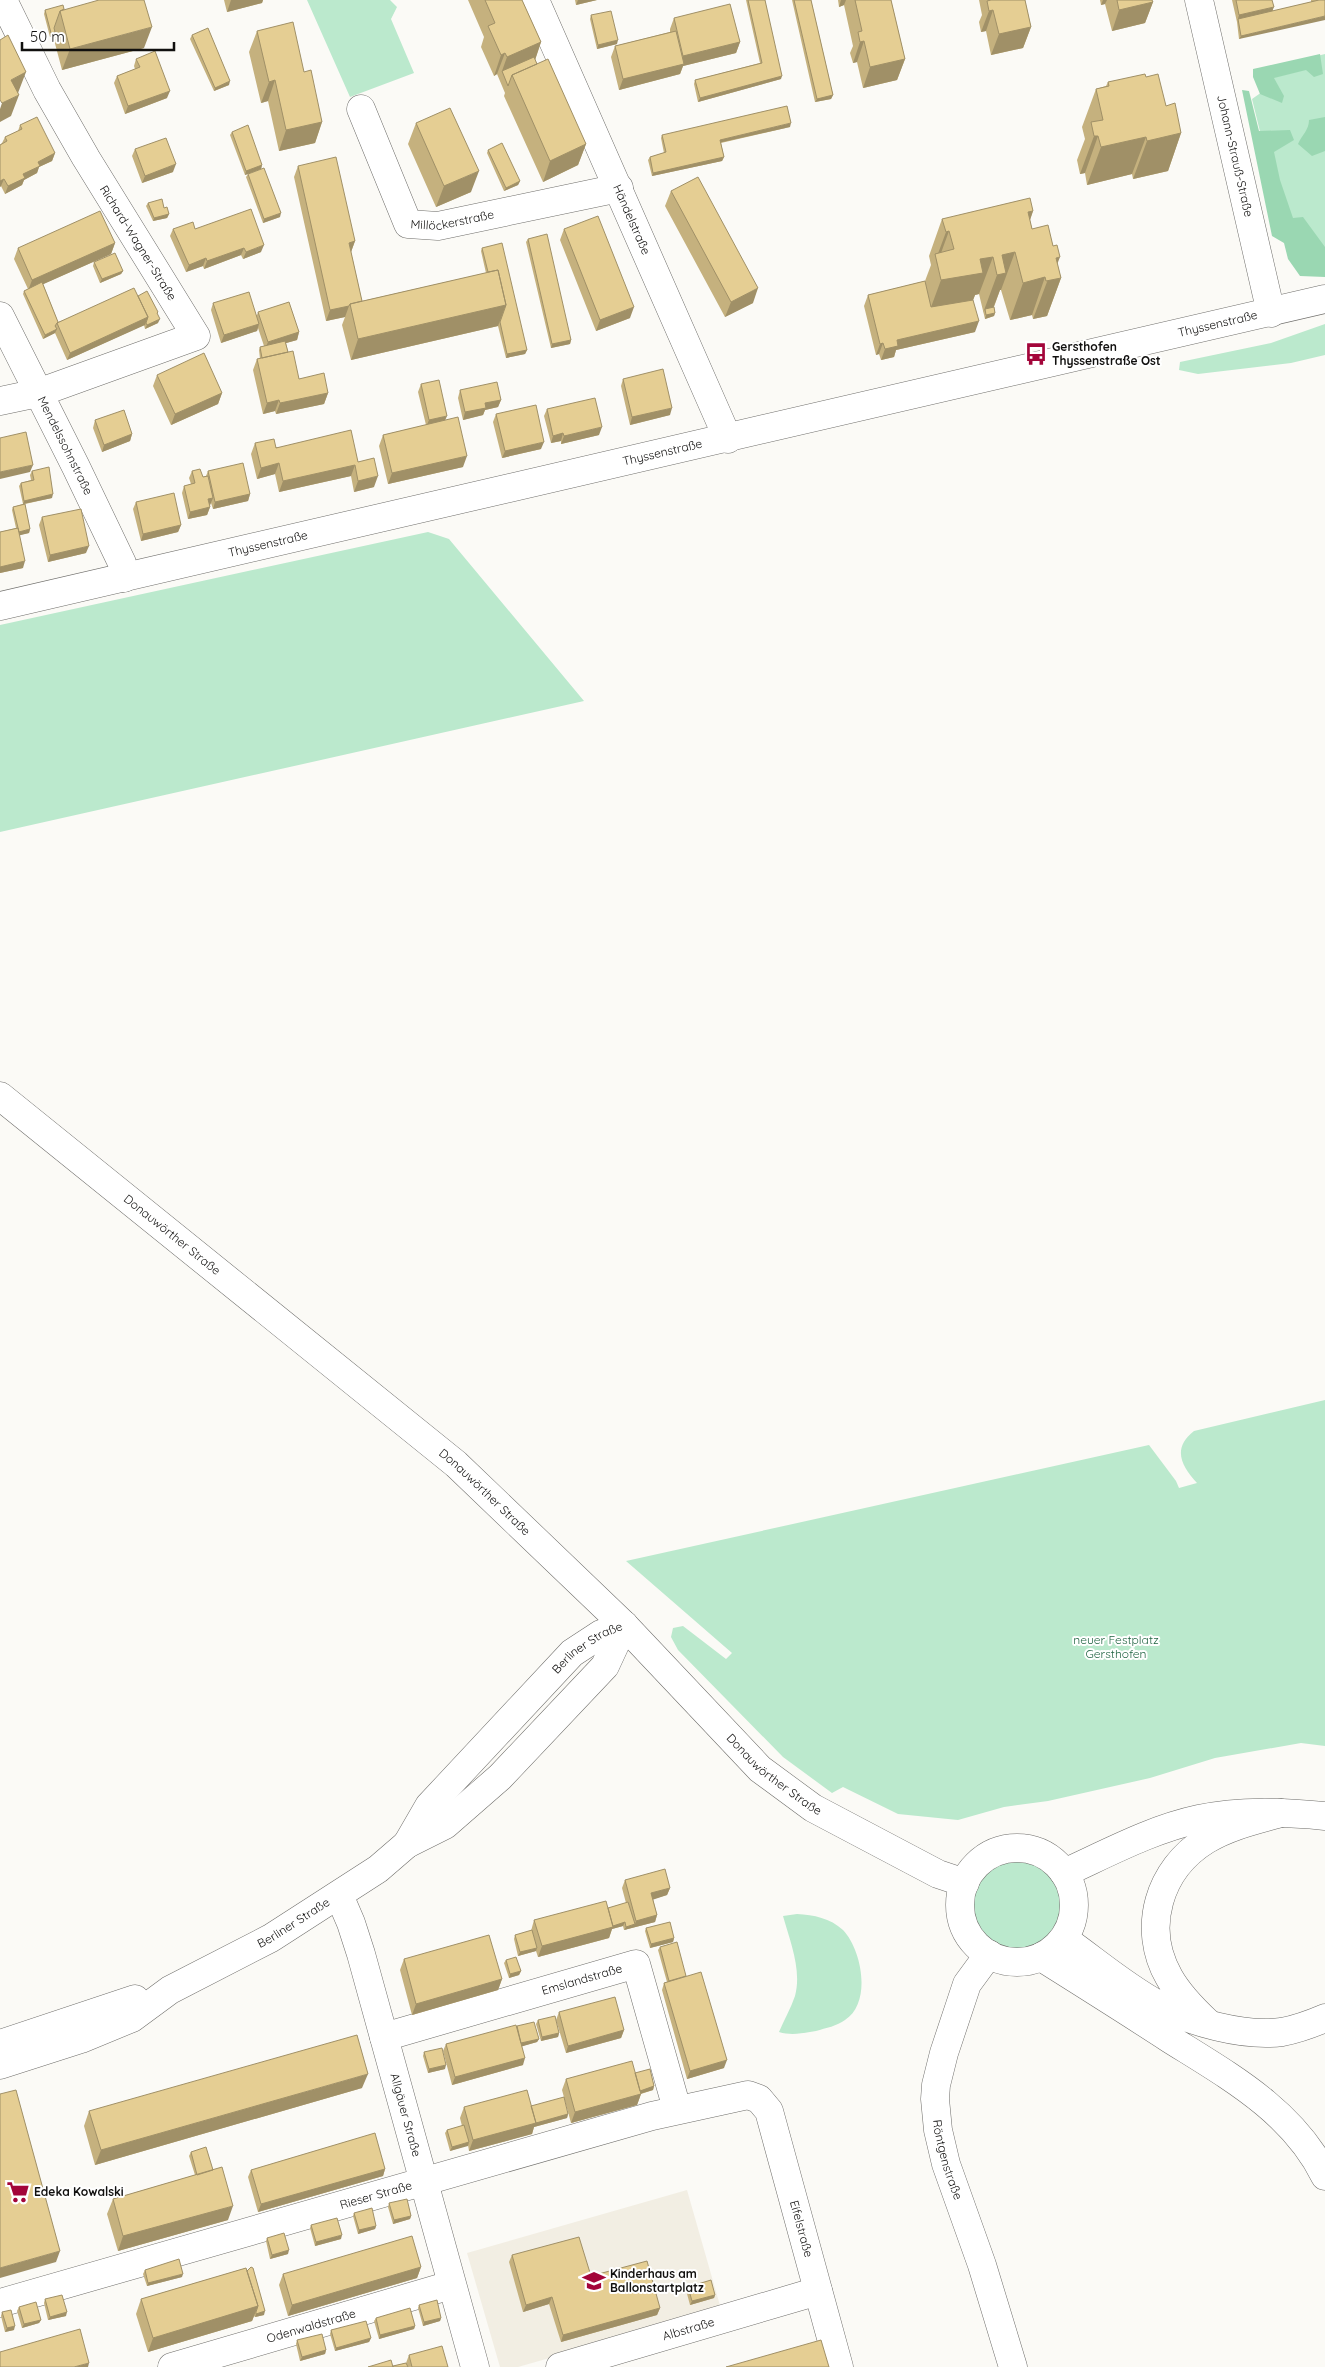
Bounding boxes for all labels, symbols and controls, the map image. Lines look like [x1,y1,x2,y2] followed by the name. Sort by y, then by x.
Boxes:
[22,20,175,52] scale bar
[30,27,65,46] text: 50 m
[1214,93,1257,218] street label: Johann-Strauß-Straße
[97,182,180,303] street label: Richard-Wagner-Straße
[610,182,654,257] street label: Händelstraße
[410,206,495,233] street label: Millöckerstraße
[1176,307,1259,340] street label: Thyssenstraße
[1052,339,1161,368] place label: Gersthofen Thyssenstraße Ost
[1023,341,1049,367] bus stop icon: Gersthofen Thyssenstraße Ost
[35,394,96,497] street label: Mendelssohnstraße
[621,435,704,469] street label: Thyssenstraße
[227,527,309,560] street label: Thyssenstraße
[121,1191,224,1278] street label: Donauwörther Straße
[436,1445,534,1538] street label: Donauwörther Straße
[549,1618,625,1677] street label: Berliner Straße
[1073,1632,1159,1661] park label: neuer Festplatz Gersthofen
[723,1730,824,1818] street label: Donauwörther Straße
[254,1894,332,1951] street label: Berliner Straße
[540,1960,624,1998] street label: Emslandstraße
[387,2071,425,2158] street label: Allgäuer Straße
[930,2119,966,2202] street label: Röntgenstraße
[338,2177,414,2212] street label: Rieser Straße
[5,2179,31,2205] supermarket icon: Edeka Kowalski
[34,2184,124,2199] place label: Edeka Kowalski
[787,2199,817,2259] street label: Eifelstraße
[610,2266,704,2295] place label: Kinderhaus am Ballonstartplatz
[581,2268,607,2294] school or university icon: Kinderhaus am Ballonstartplatz
[265,2305,357,2346] street label: Odenwaldstraße
[661,2314,716,2343] street label: Albstraße

